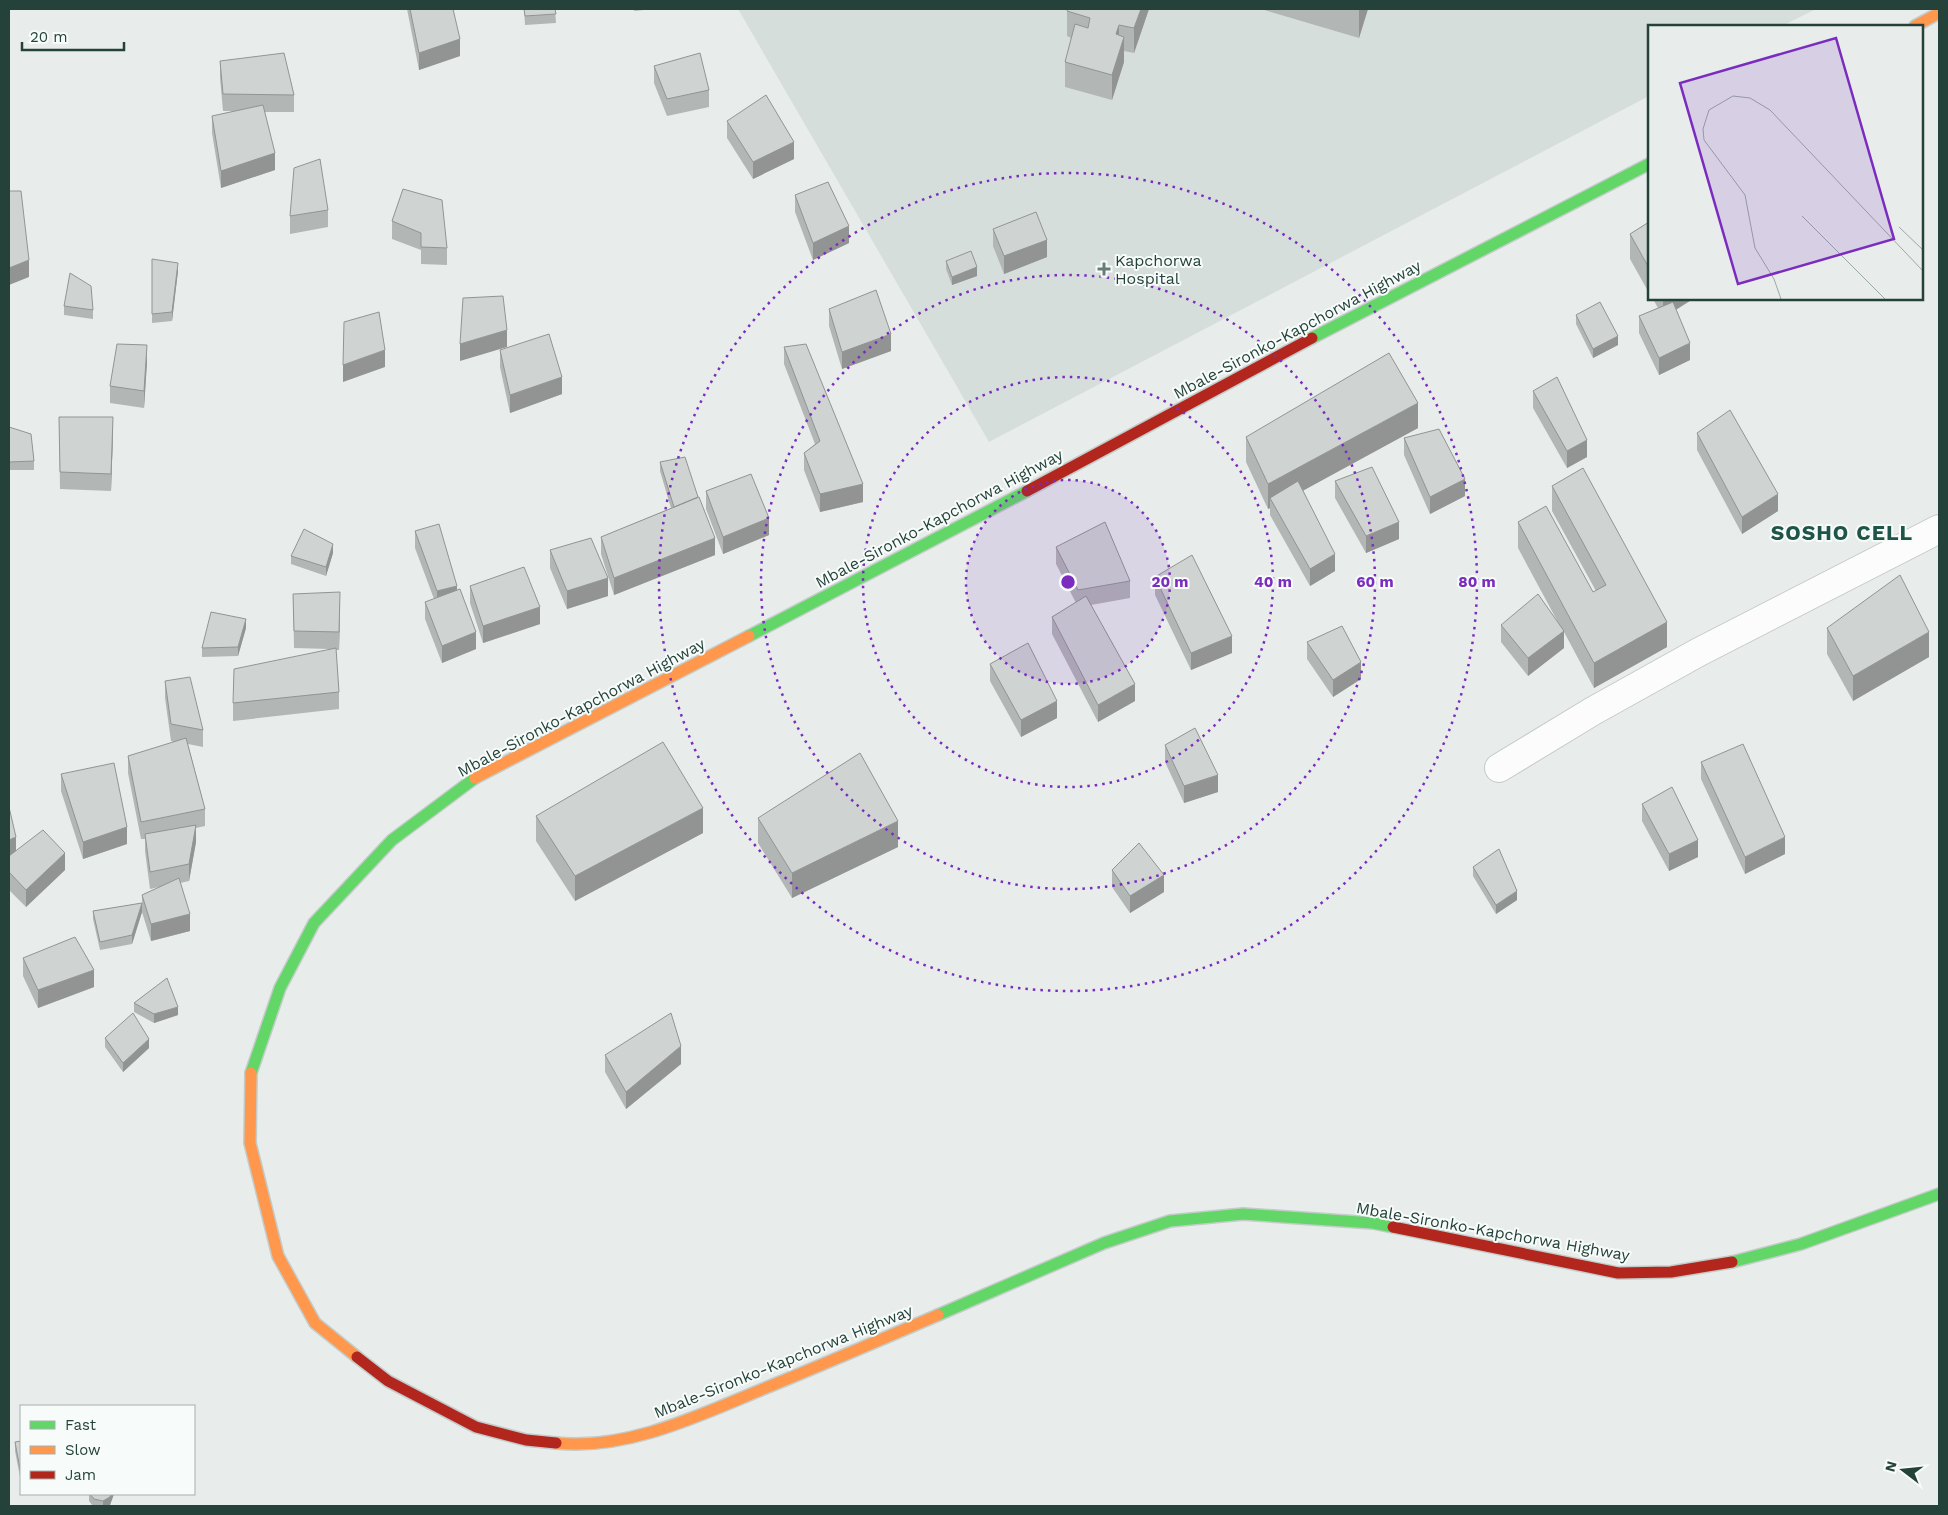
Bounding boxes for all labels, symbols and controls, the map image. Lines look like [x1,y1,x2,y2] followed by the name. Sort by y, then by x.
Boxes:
[22,20,125,52] scale bar
[1648,25,1923,300] inset map
[30,28,68,46] text: 20 m
[1115,251,1202,288] place label: Kapchorwa Hospital
[1170,256,1425,403] street label: Mbale-Sironko-Kapchorwa Highway
[1097,262,1111,276] marker: Kapchorwa Hospital
[812,445,1067,592] street label: Mbale-Sironko-Kapchorwa Highway
[1771,520,1913,545] district label: SOSHO CELL
[1059,573,1077,591] centre of rings
[1151,573,1189,591] text: 20 m
[1254,573,1292,591] text: 40 m
[1356,573,1394,591] text: 60 m
[1458,573,1496,591] text: 80 m
[454,634,709,781] street label: Mbale-Sironko-Kapchorwa Highway
[1355,1198,1632,1265] street label: Mbale-Sironko-Kapchorwa Highway
[651,1300,916,1422] street label: Mbale-Sironko-Kapchorwa Highway
[20,1405,195,1495] legend
[65,1416,97,1434] text: Fast
[65,1441,101,1459] text: Slow
[1878,1445,1928,1495] north arrow
[1881,1459,1900,1474] text: N
[65,1466,96,1484] text: Jam

